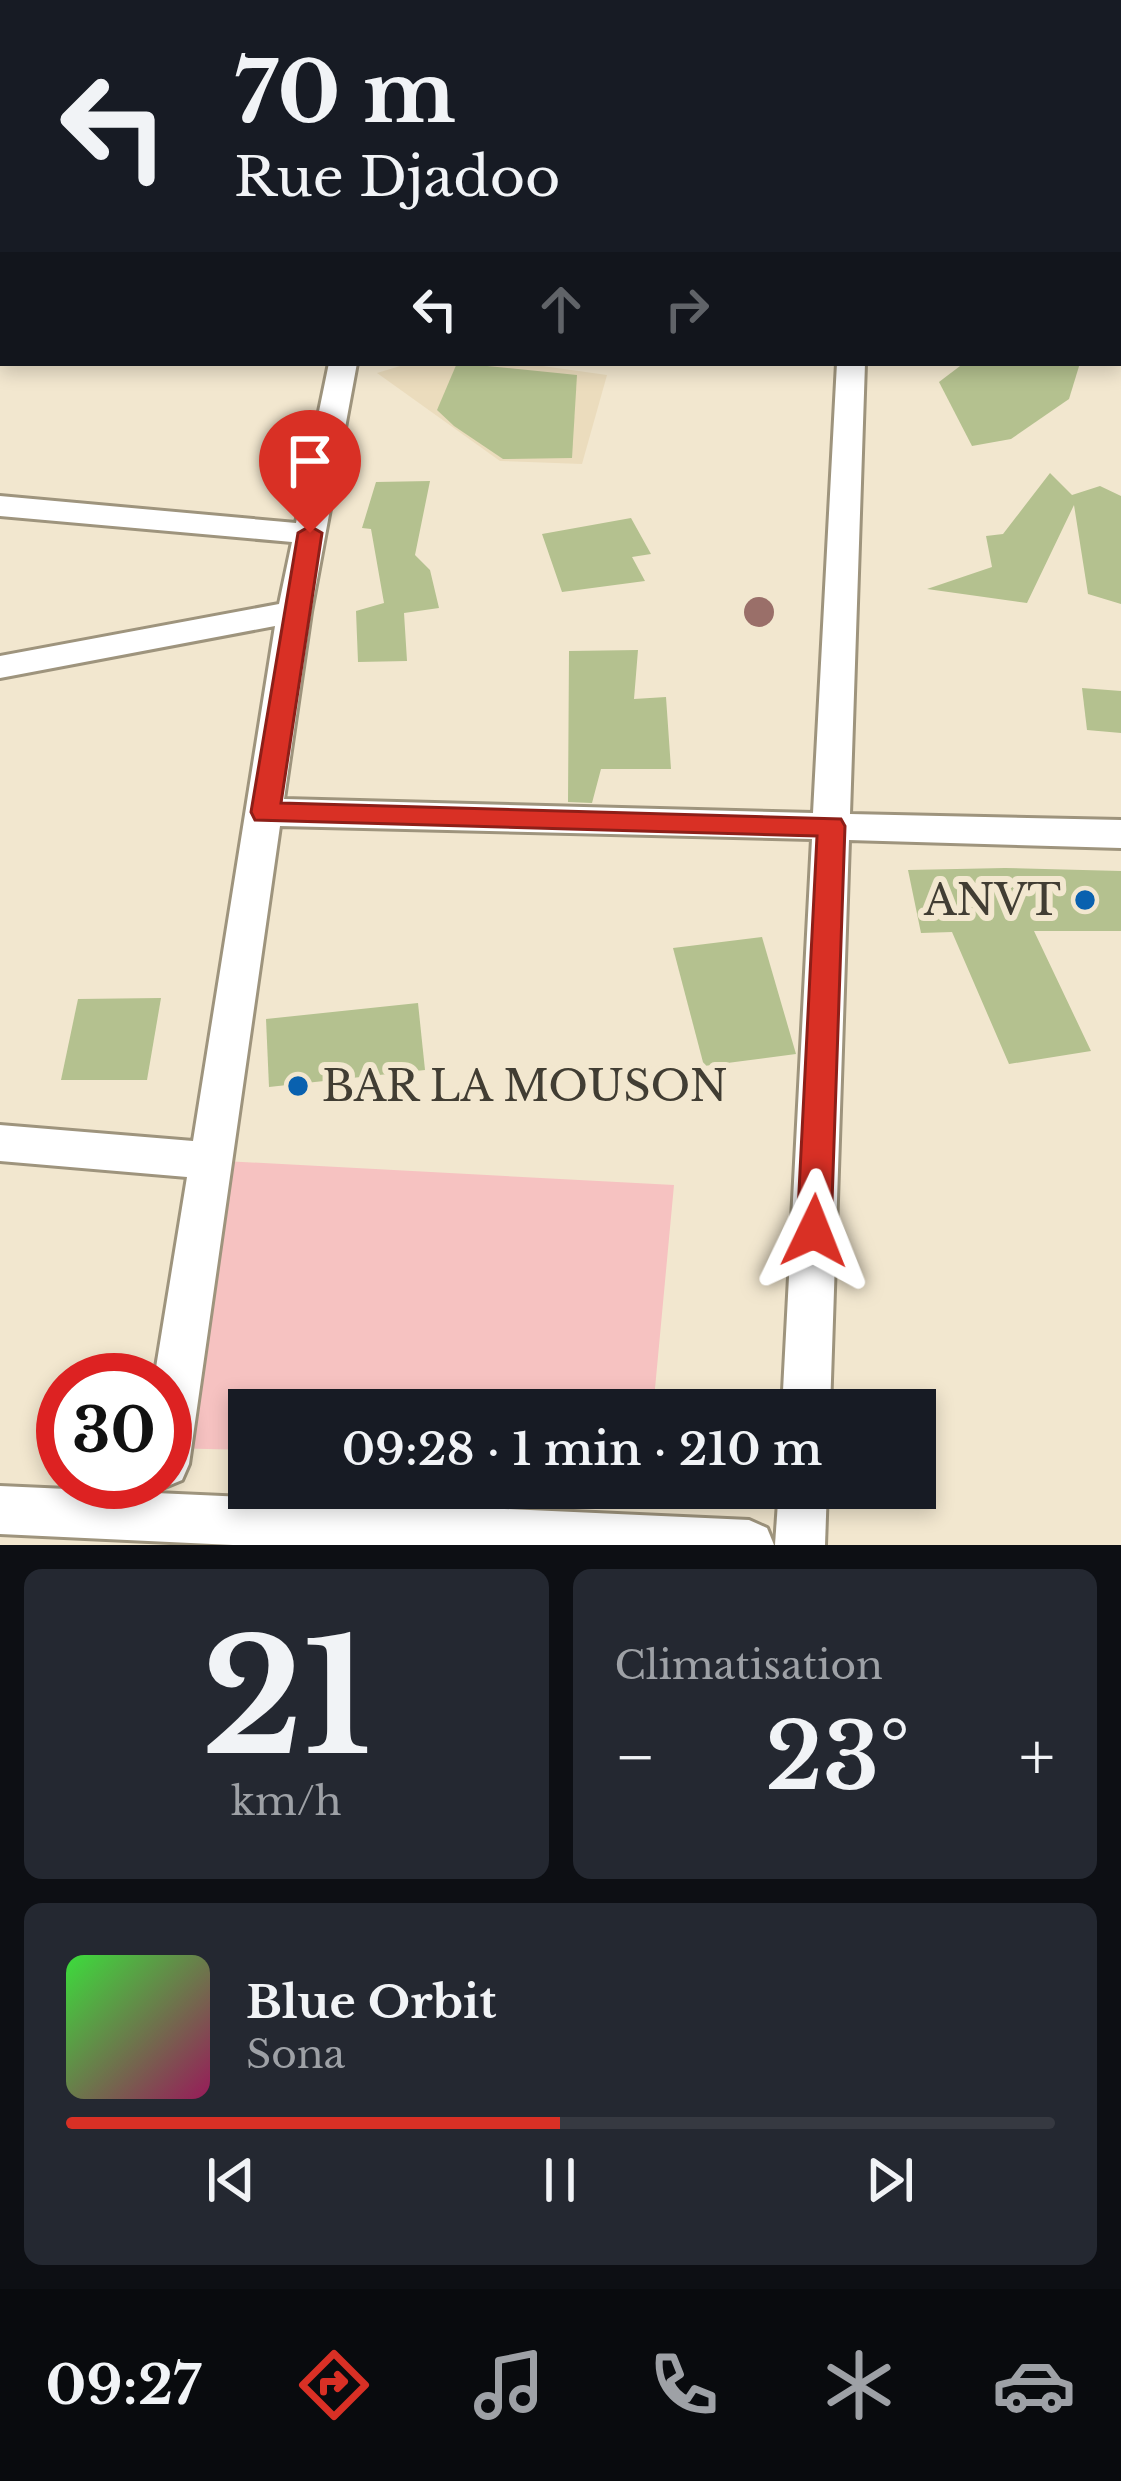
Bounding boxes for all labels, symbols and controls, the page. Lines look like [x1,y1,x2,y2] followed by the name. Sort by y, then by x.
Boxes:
[234,41,456,145] text: 70 m
[36,48,192,204] icon: left
[234,144,560,211] text: Rue Djadoo
[402,276,468,342] icon: left
[528,276,594,342] icon: ahead
[654,276,720,342] icon: right
[259,410,361,533] pin
[277,428,343,494] icon: arrive
[923,874,1061,926] place label: ANVT
[1072,887,1098,913] marker: ANVT
[322,1060,728,1112] place label: BAR LA MOUSON
[285,1073,311,1099] marker: BAR LA MOUSON
[751,1168,877,1294] position arrow
[36,1353,192,1509] speed limit sign: 30
[342,1421,822,1477] text: 09:28 · 1 min · 210 m
[201,1602,371,1795] text: 21
[615,1641,883,1690] text: Climatisation
[765,1702,910,1813] text: 23°
[615,1716,656,1798] text: −
[1019,1716,1055,1798] text: +
[231,1777,342,1826] text: km/h
[246,1974,496,2030] text: Blue Orbit
[246,2030,345,2079] text: Sona
[198,2147,264,2213] icon: previous
[527,2147,593,2213] icon: pause
[857,2147,923,2213] icon: next
[292,2343,376,2427] icon: directions
[467,2343,551,2427] icon: music
[642,2343,726,2427] icon: phone
[817,2343,901,2427] icon: climate
[992,2343,1076,2427] icon: car
[45,2352,201,2419] text: 09:27

